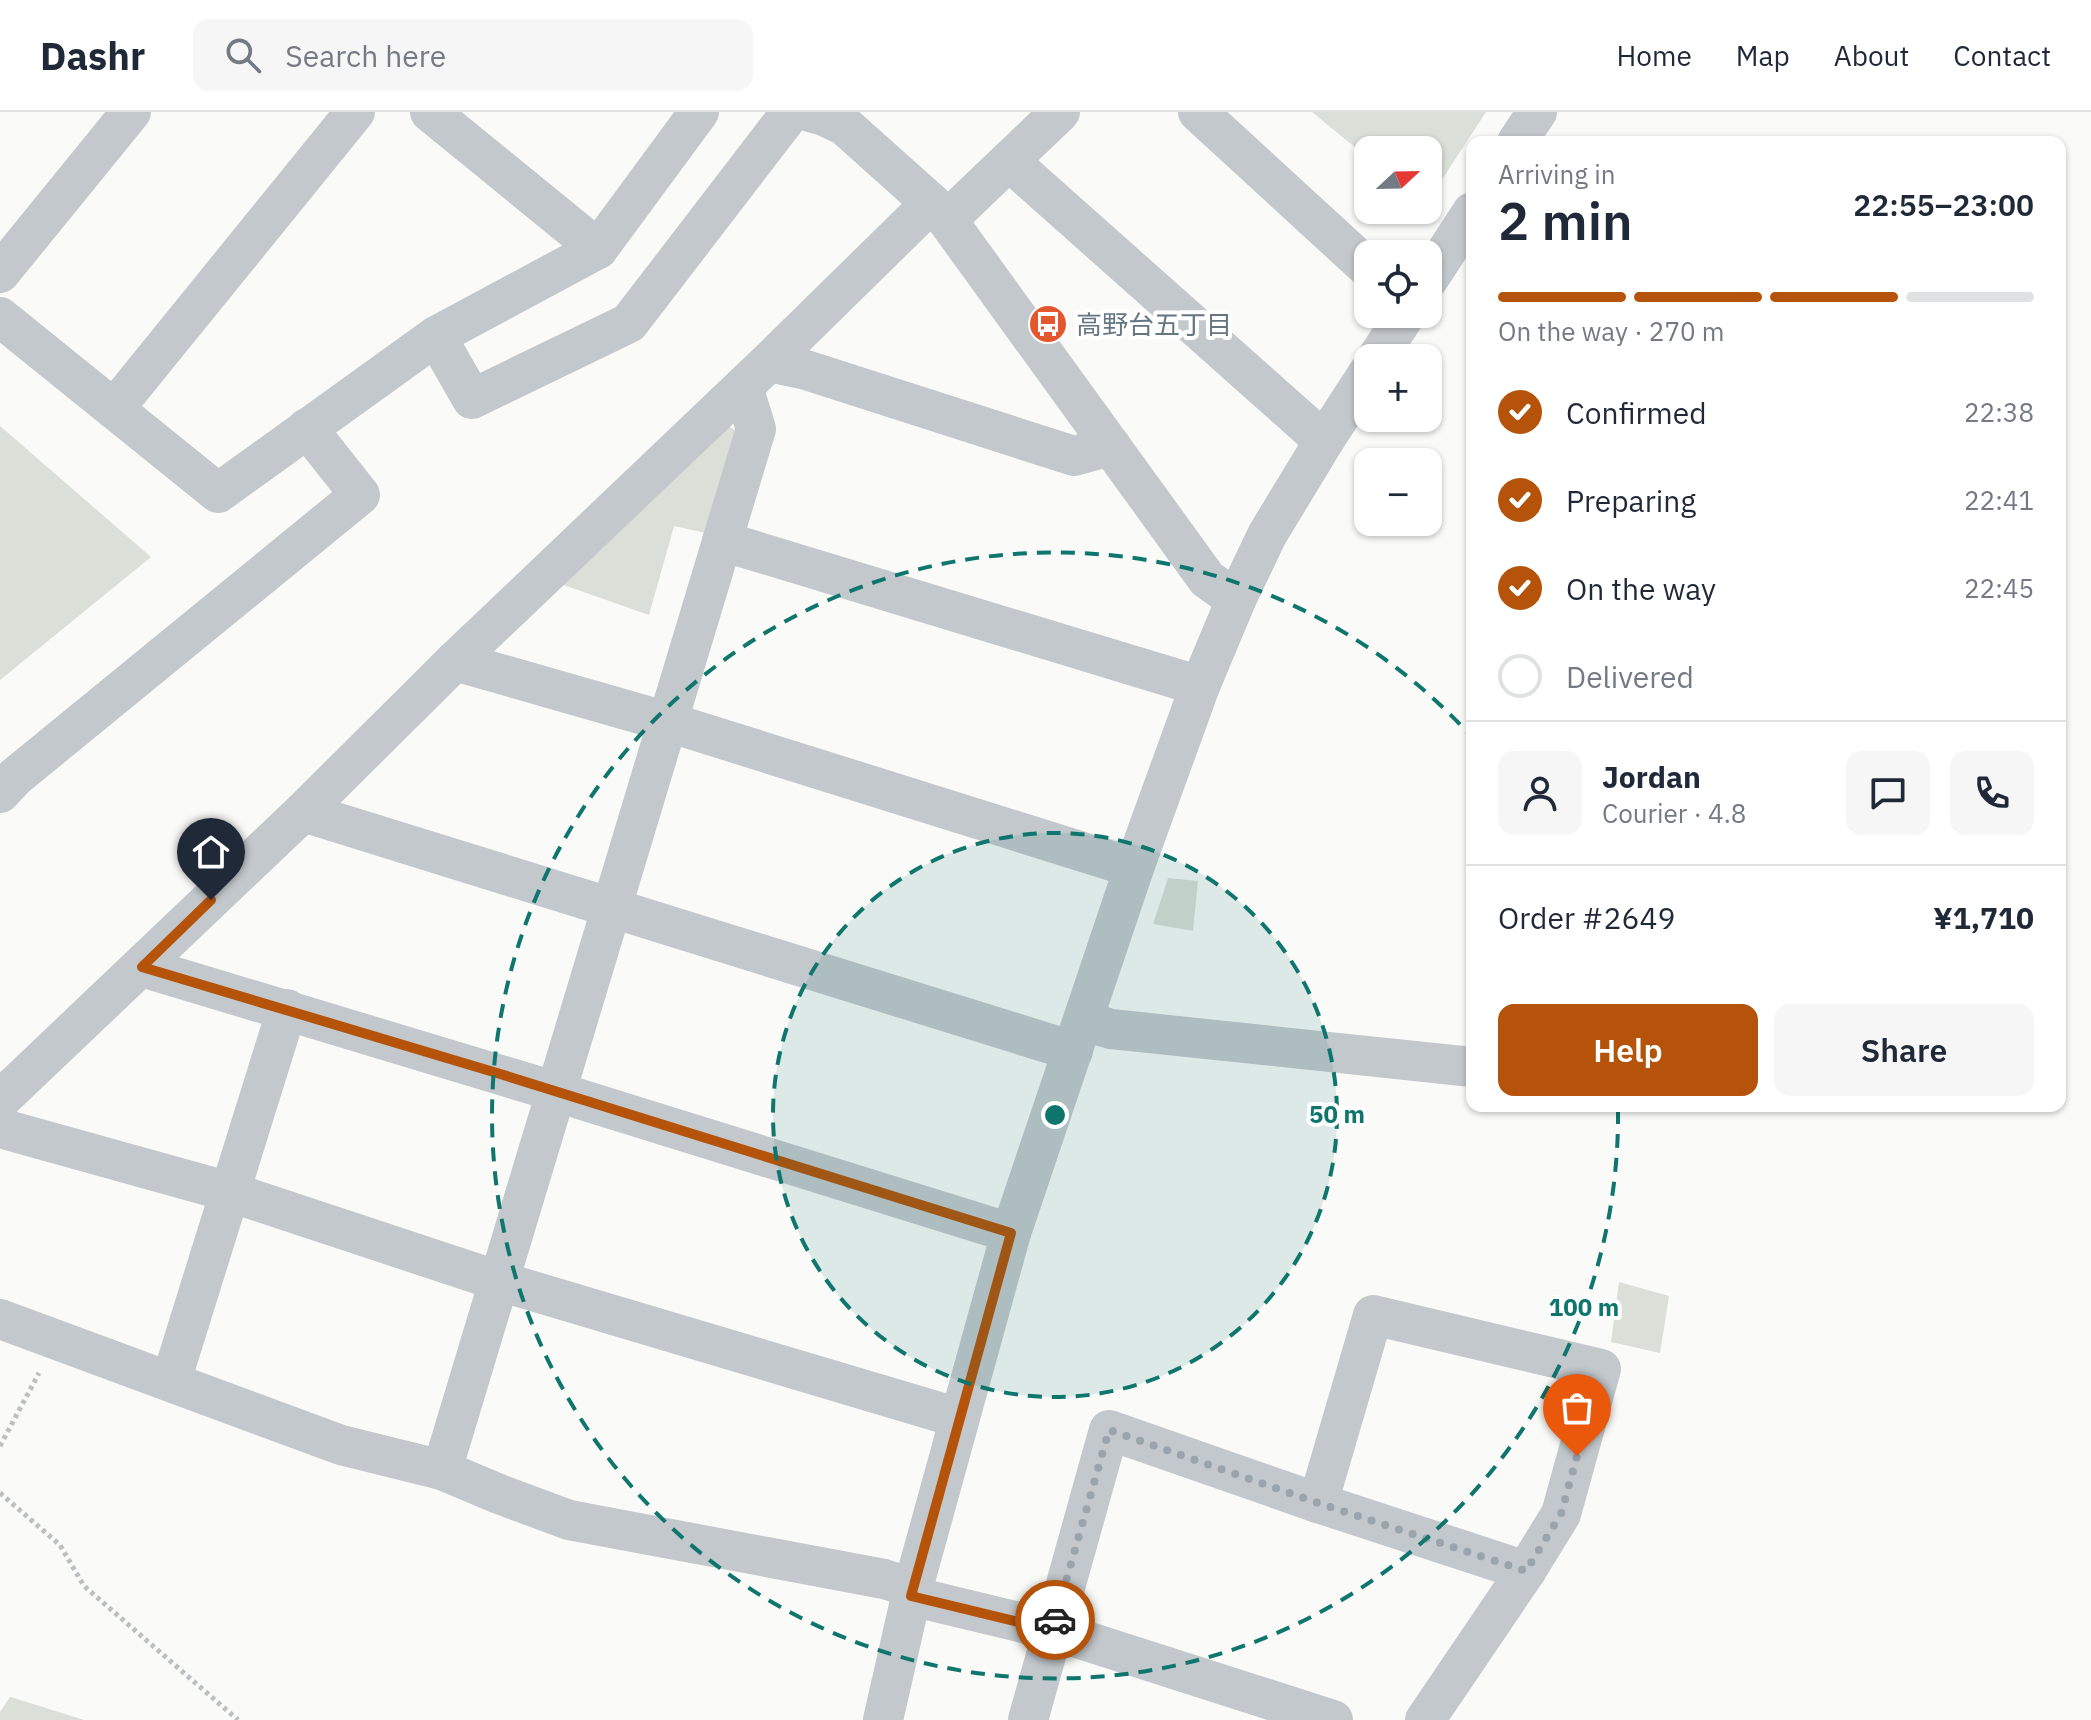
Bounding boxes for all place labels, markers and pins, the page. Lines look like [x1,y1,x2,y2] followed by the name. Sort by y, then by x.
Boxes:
[1027,303,1069,345] bus stop icon: 高野台五丁目
[1076,307,1232,341] place label: 高野台五丁目
[177,818,245,900] pin
[1041,1101,1069,1129] centre of rings
[1543,1374,1611,1456] pin

